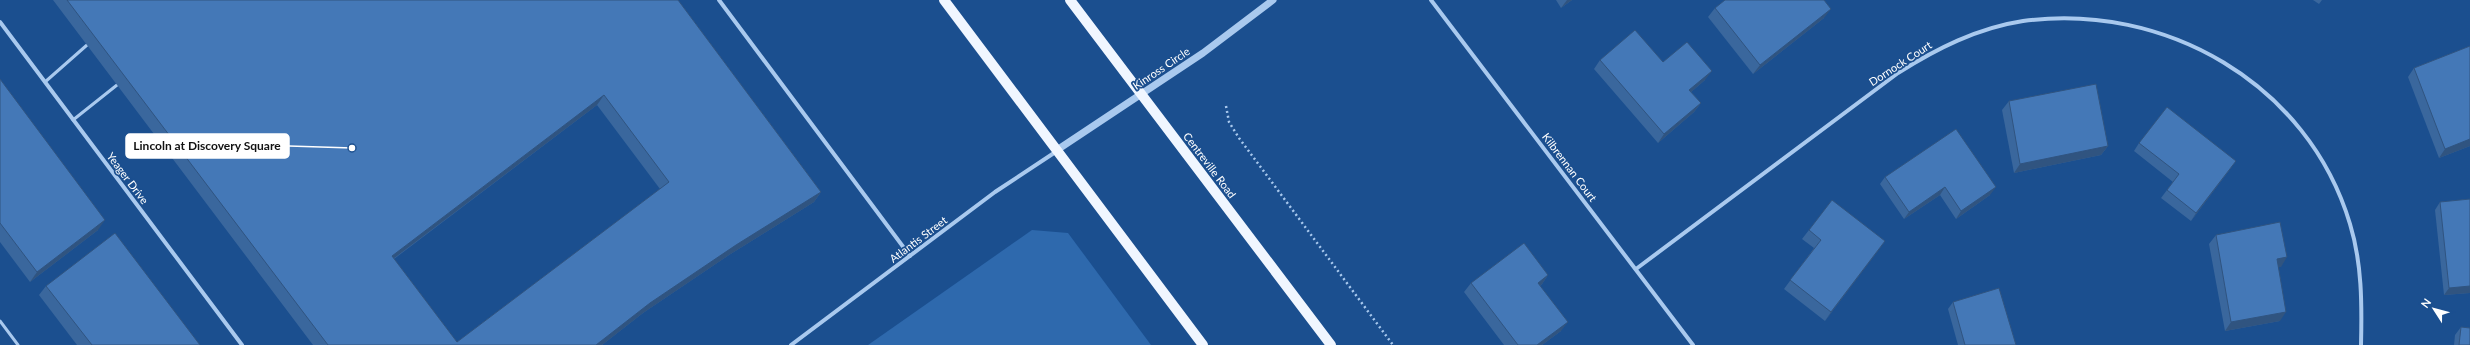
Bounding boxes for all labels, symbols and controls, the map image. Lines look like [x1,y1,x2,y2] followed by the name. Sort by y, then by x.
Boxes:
[1866,38,1934,88] street label: Dornock Court
[1130,44,1192,92] street label: Kinross Circle
[1181,130,1239,200] street label: Centreville Road
[1540,130,1600,204] street label: Kilbrennan Court
[126,134,289,158] callout: Lincoln at Discovery Square
[133,138,281,153] text: Lincoln at Discovery Square
[104,150,152,206] street label: Yeager Drive
[887,213,949,265] street label: Atlantis Street
[2414,289,2454,329] north arrow
[2418,296,2433,310] text: N

